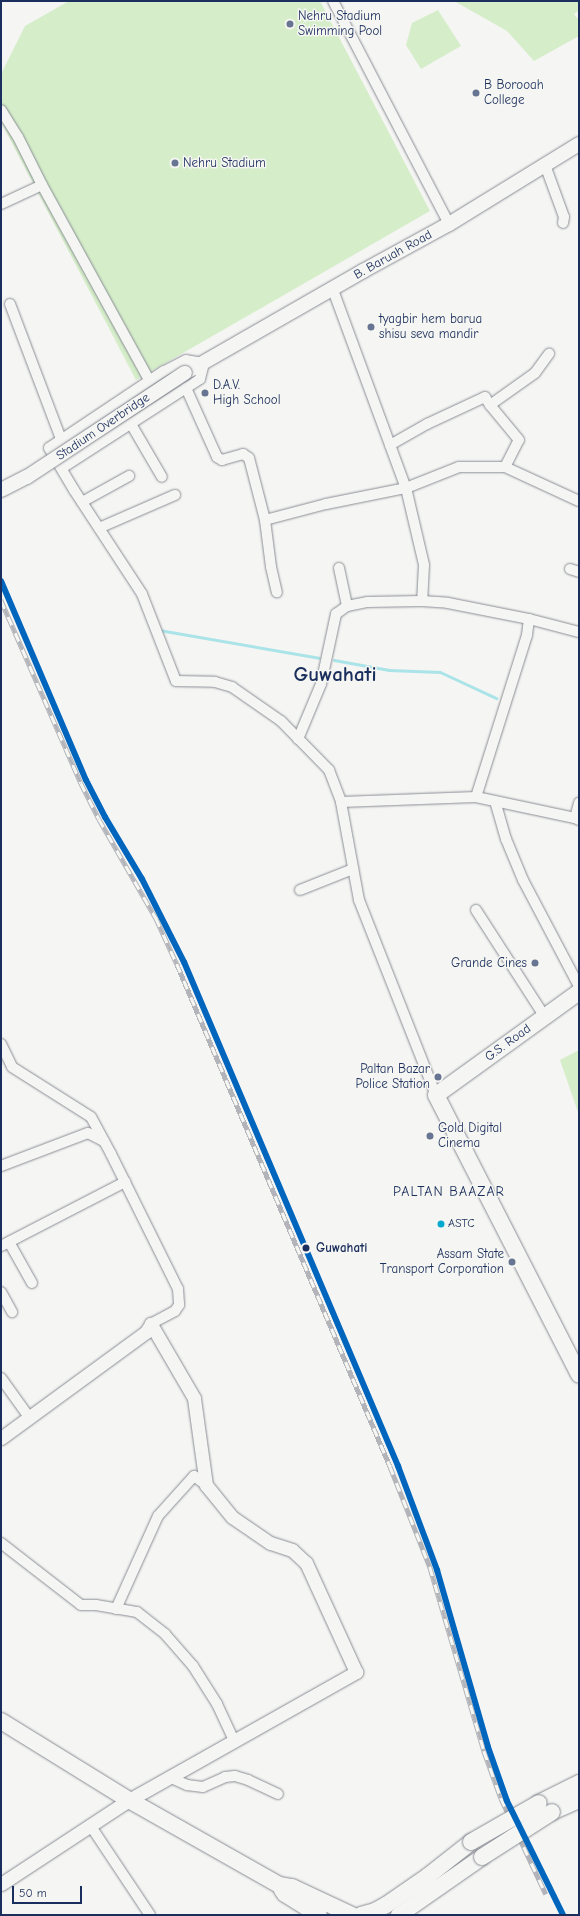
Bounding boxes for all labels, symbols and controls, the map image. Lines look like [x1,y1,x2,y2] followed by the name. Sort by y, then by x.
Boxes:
[298,9,382,40] place label: Nehru Stadium Swimming Pool
[285,19,295,29] marker: Nehru Stadium Swimming Pool
[484,78,544,109] place label: B Borooah College
[471,88,481,98] marker: B Borooah College
[183,155,266,171] place label: Nehru Stadium
[170,158,180,168] marker: Nehru Stadium
[351,227,435,283] street label: B. Baruah Road
[379,312,482,343] place label: tyagbir hem barua shisu seva mandir
[366,322,376,332] marker: tyagbir hem barua shisu seva mandir
[213,378,281,409] place label: D.A.V. High School
[200,388,210,398] marker: D.A.V. High School
[53,390,153,464] street label: Stadium Overbridge
[293,661,377,687] district label: Guwahati
[451,955,527,971] place label: Grande Cines
[530,958,540,968] marker: Grande Cines
[482,1021,534,1065] street label: G.S. Road
[356,1062,430,1093] place label: Paltan Bazar Police Station
[433,1072,443,1082] marker: Paltan Bazar Police Station
[438,1121,502,1152] place label: Gold Digital Cinema
[425,1131,435,1141] marker: Gold Digital Cinema
[393,1184,505,1200] district label: PALTAN BAAZAR
[448,1217,475,1231] place label: ASTC
[436,1219,446,1229] marker: ASTC
[316,1240,367,1256] place label: Guwahati
[299,1241,313,1255] marker: Guwahati
[380,1247,504,1278] place label: Assam State Transport Corporation
[507,1257,517,1267] marker: Assam State Transport Corporation
[14,1878,84,1904] scale bar
[19,1886,47,1900] text: 50 m

